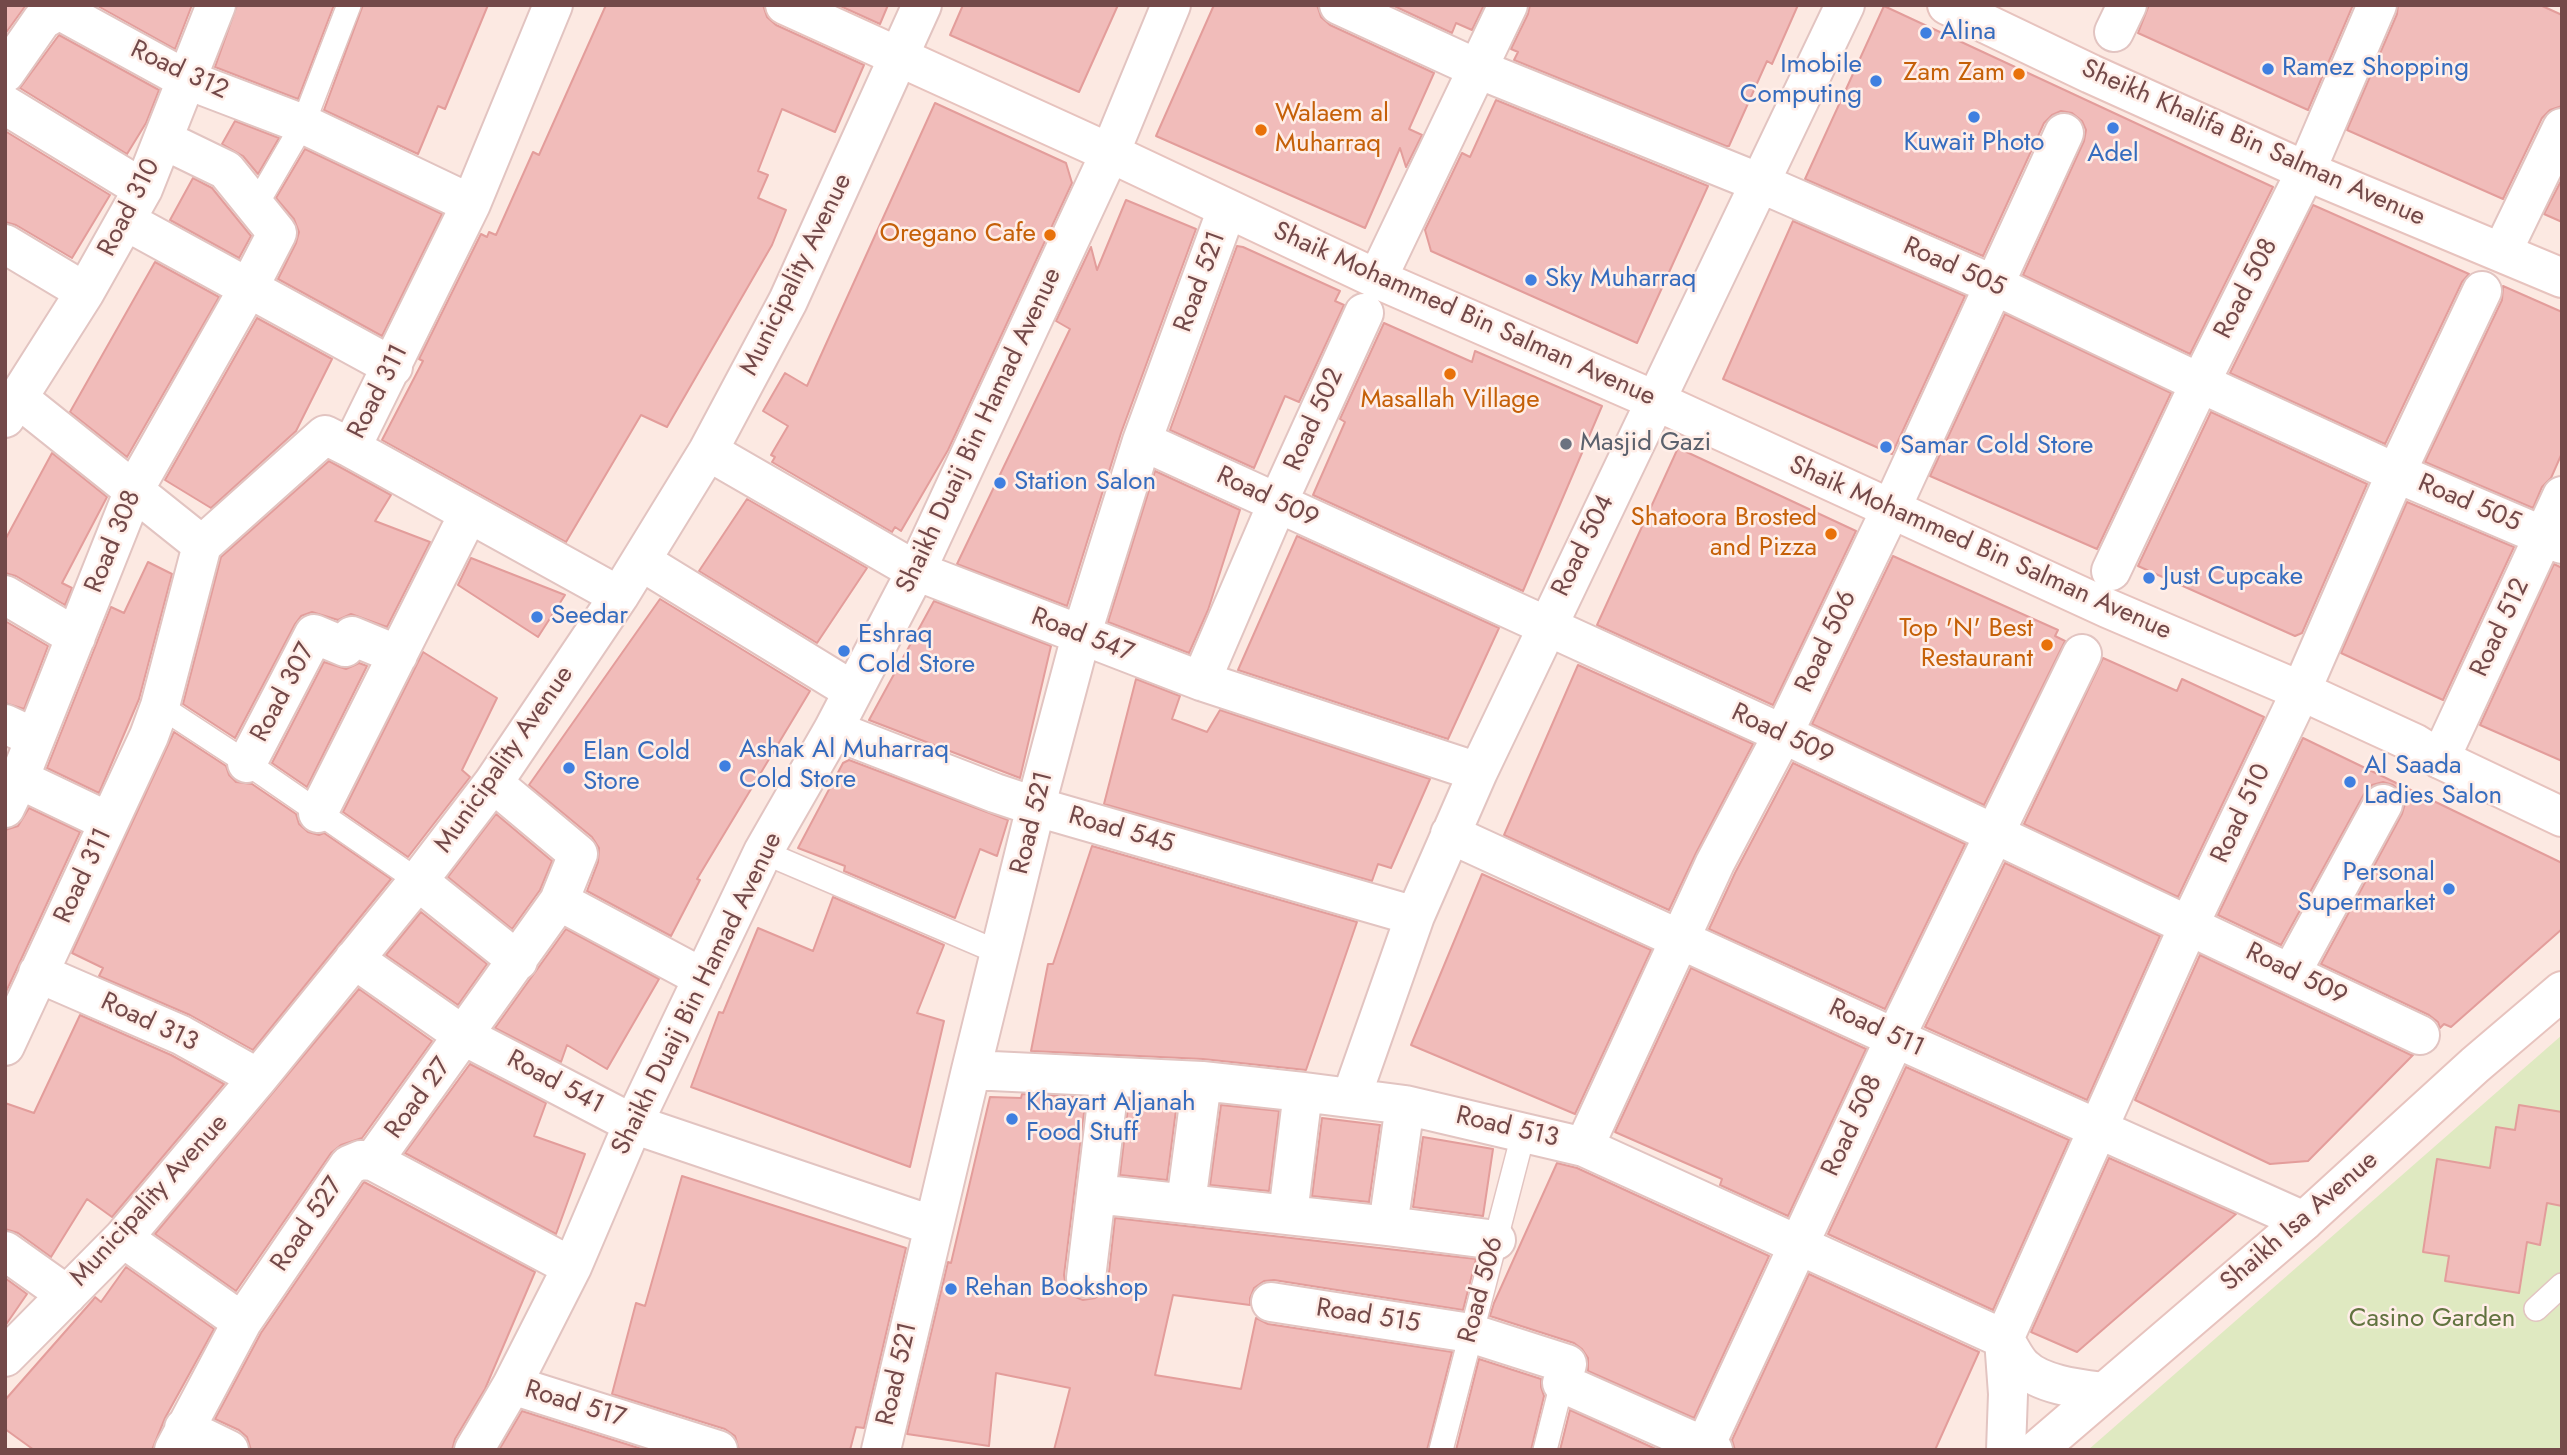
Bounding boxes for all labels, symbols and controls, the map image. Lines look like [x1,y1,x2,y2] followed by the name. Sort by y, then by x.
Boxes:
[1940,17,1996,49] place label: Alina
[1918,25,1934,41] marker: Alina
[125,35,233,107] street label: Road 312
[1740,50,1862,112] place label: Imobile Computing
[2282,53,2469,85] place label: Ramez Shopping
[2076,54,2430,234] street label: Sheikh Khalifa Bin Salman Avenue
[1903,58,2005,90] place label: Zam Zam
[2260,61,2276,77] marker: Ramez Shopping
[2011,66,2027,82] marker: Zam Zam
[1868,73,1884,89] marker: Imobile Computing
[1275,99,1389,160] place label: Walaem al Muharraq
[1966,109,1982,125] marker: Kuwait Photo
[2105,120,2121,136] marker: Adel
[1253,122,1269,138] marker: Walaem al Muharraq
[1903,128,2045,160] place label: Kuwait Photo
[2087,139,2139,171] place label: Adel
[92,154,168,262] street label: Road 310
[735,169,859,381] street label: Municipality Avenue
[1268,216,1660,414] street label: Shaik Mohammed Bin Salman Avenue
[879,219,1036,251] place label: Oregano Cafe
[1042,227,1058,243] marker: Oregano Cafe
[1168,227,1234,337] street label: Road 521
[1898,232,2010,304] street label: Road 505
[2209,234,2285,344] street label: Road 508
[891,263,1069,599] street label: Shaikh Duaij Bin Hamad Avenue
[1545,264,1696,296] place label: Sky Muharraq
[1523,272,1539,288] marker: Sky Muharraq
[342,340,416,444] street label: Road 311
[1279,364,1351,476] street label: Road 502
[1442,366,1458,382] marker: Masallah Village
[1360,385,1540,417] place label: Masallah Village
[1580,428,1711,460] place label: Masjid Gazi
[1900,431,2093,463] place label: Samar Cold Store
[1558,436,1574,452] marker: Masjid Gazi
[1878,439,1894,455] marker: Samar Cold Store
[1784,450,2176,648] street label: Shaik Mohammed Bin Salman Avenue
[1211,461,1323,535] street label: Road 509
[1014,467,1156,499] place label: Station Salon
[2413,468,2525,540] street label: Road 505
[992,475,1008,491] marker: Station Salon
[79,486,149,598] street label: Road 308
[1546,490,1622,602] street label: Road 504
[1631,503,1817,564] place label: Shatoora Brosted and Pizza
[1823,526,1839,542] marker: Shatoora Brosted and Pizza
[2163,562,2303,594] place label: Just Cupcake
[2141,570,2157,586] marker: Just Cupcake
[2465,574,2537,682] street label: Road 512
[1790,586,1864,698] street label: Road 506
[551,601,628,633] place label: Seedar
[1026,602,1138,670] street label: Road 547
[529,609,545,625] marker: Seedar
[1899,614,2033,676] place label: Top 'N' Best Restaurant
[858,620,975,682] place label: Eshraq Cold Store
[2039,637,2055,653] marker: Top 'N' Best Restaurant
[245,638,323,748] street label: Road 307
[836,643,852,659] marker: Eshraq Cold Store
[429,661,581,859] street label: Municipality Avenue
[1726,698,1838,772] street label: Road 509
[739,735,949,796] place label: Ashak Al Muharraq Cold Store
[583,737,690,798] place label: Elan Cold Store
[2364,751,2502,812] place label: Al Saada Ladies Salon
[717,758,733,774] marker: Ashak Al Muharraq Cold Store
[2205,759,2279,869] street label: Road 510
[561,760,577,776] marker: Elan Cold Store
[1005,768,1061,878] street label: Road 521
[2342,774,2358,790] marker: Al Saada Ladies Salon
[1065,801,1177,861] street label: Road 545
[48,823,120,929] street label: Road 311
[606,828,790,1160] street label: Shaikh Duaij Bin Hamad Avenue
[2298,858,2435,920] place label: Personal Supermarket
[2441,881,2457,897] marker: Personal Supermarket
[2240,937,2352,1013] street label: Road 509
[95,987,203,1059] street label: Road 313
[1823,993,1929,1065] street label: Road 511
[501,1044,609,1122] street label: Road 541
[379,1052,459,1146] street label: Road 27
[1816,1070,1890,1182] street label: Road 508
[1026,1088,1196,1150] place label: Khayart Aljanah Food Stuff
[1453,1101,1561,1155] street label: Road 513
[65,1109,235,1293] street label: Municipality Avenue
[1004,1111,1020,1127] marker: Khayart Aljanah Food Stuff
[2215,1145,2385,1299] street label: Shaikh Isa Avenue
[265,1172,351,1278] street label: Road 527
[1453,1233,1511,1347] street label: Road 506
[965,1273,1148,1305] place label: Rehan Bookshop
[943,1281,959,1297] marker: Rehan Bookshop
[1314,1293,1422,1341] street label: Road 515
[2349,1304,2515,1336] park label: Casino Garden
[871,1319,925,1429] street label: Road 521
[521,1375,629,1435] street label: Road 517

